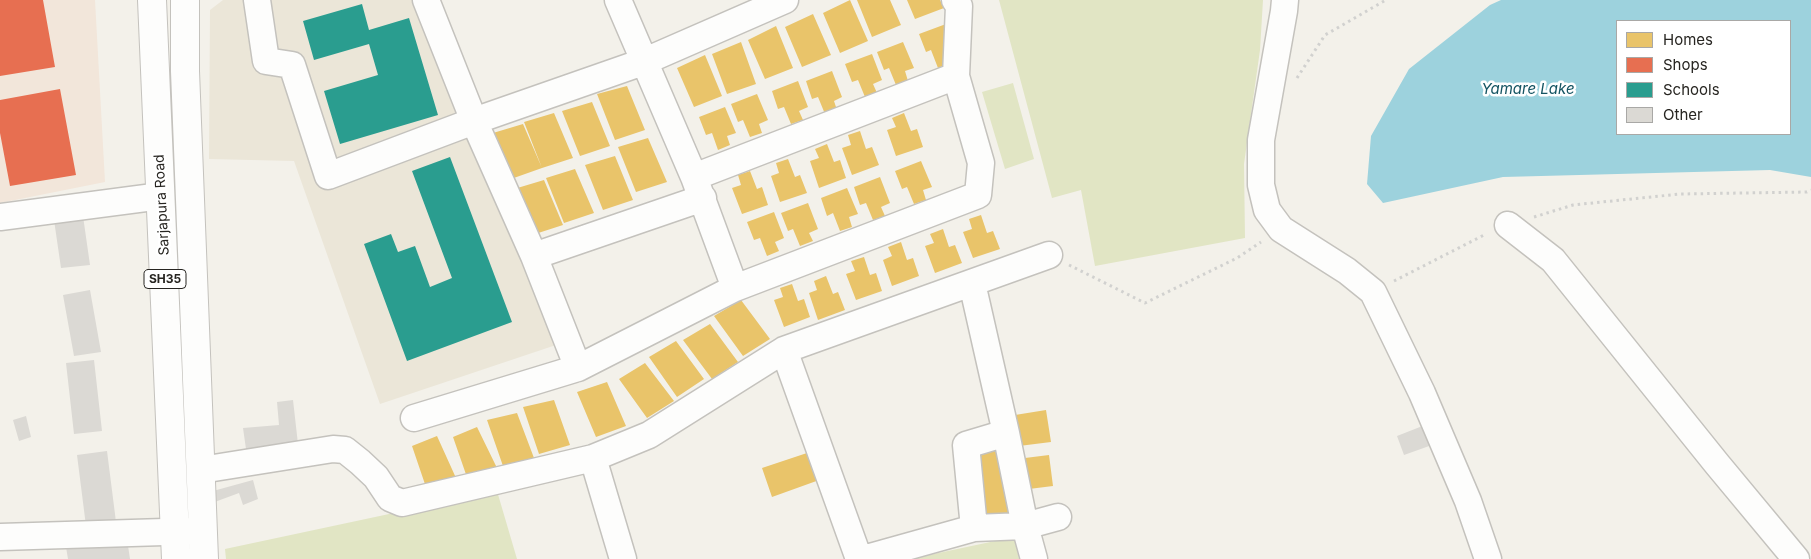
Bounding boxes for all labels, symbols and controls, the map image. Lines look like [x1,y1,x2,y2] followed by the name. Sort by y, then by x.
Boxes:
[1616,20,1791,135] legend
[1663,30,1713,49] text: Homes
[1663,55,1708,74] text: Shops
[1481,80,1575,98] water label: Yamare Lake
[1663,80,1720,99] text: Schools
[1663,105,1703,124] text: Other
[151,154,173,256] street label: Sarjapura Road
[144,270,186,288] road number: SH35

